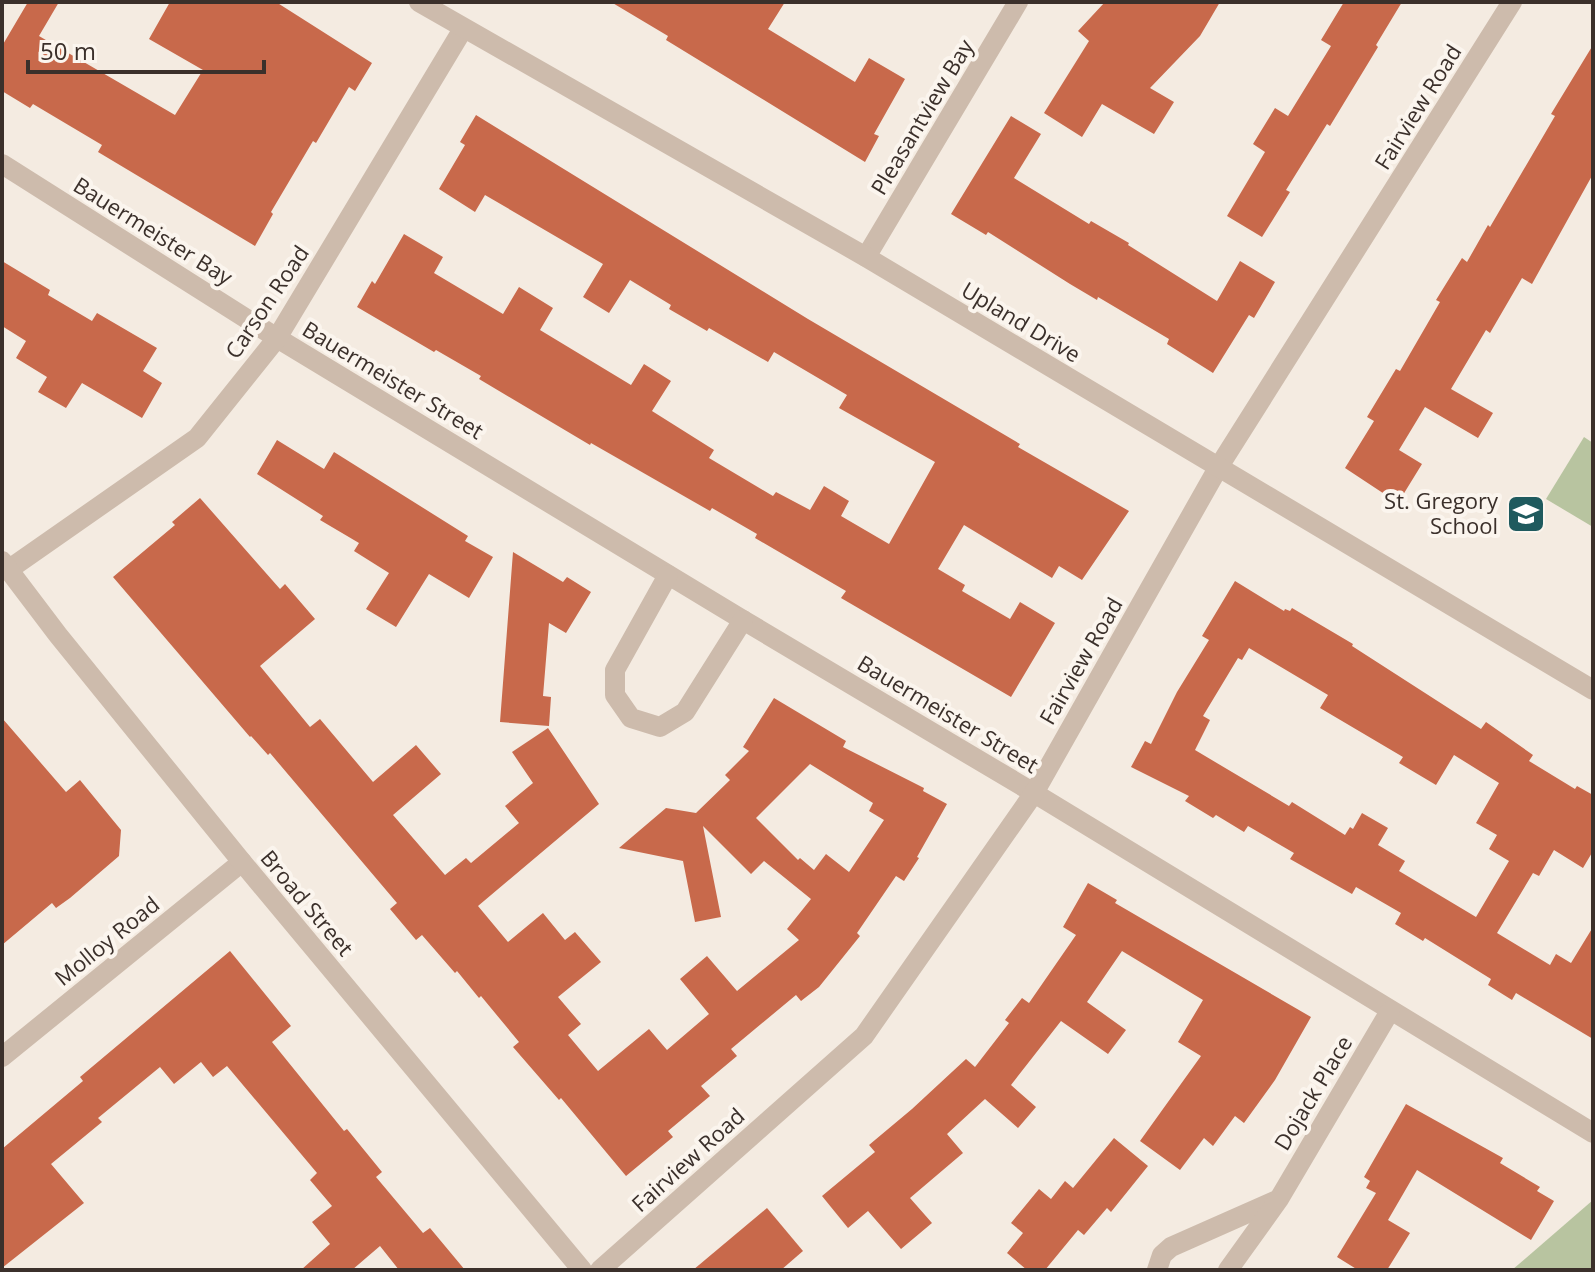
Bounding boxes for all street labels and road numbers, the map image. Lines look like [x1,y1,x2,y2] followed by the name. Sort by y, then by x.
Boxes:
[863,32,980,200] street label: Pleasantview Bay
[1367,38,1468,175] street label: Fairview Road
[68,169,240,292] street label: Bauermeister Bay
[217,239,315,364] street label: Carson Road
[956,274,1087,368] street label: Upland Drive
[297,313,490,445] street label: Bauermeister Street
[1032,591,1129,730] street label: Fairview Road
[852,647,1045,779] street label: Bauermeister Street
[255,843,361,962] street label: Broad Street
[48,889,165,992] street label: Molloy Road
[1266,1030,1358,1155] street label: Dojack Place
[624,1101,750,1218] street label: Fairview Road

